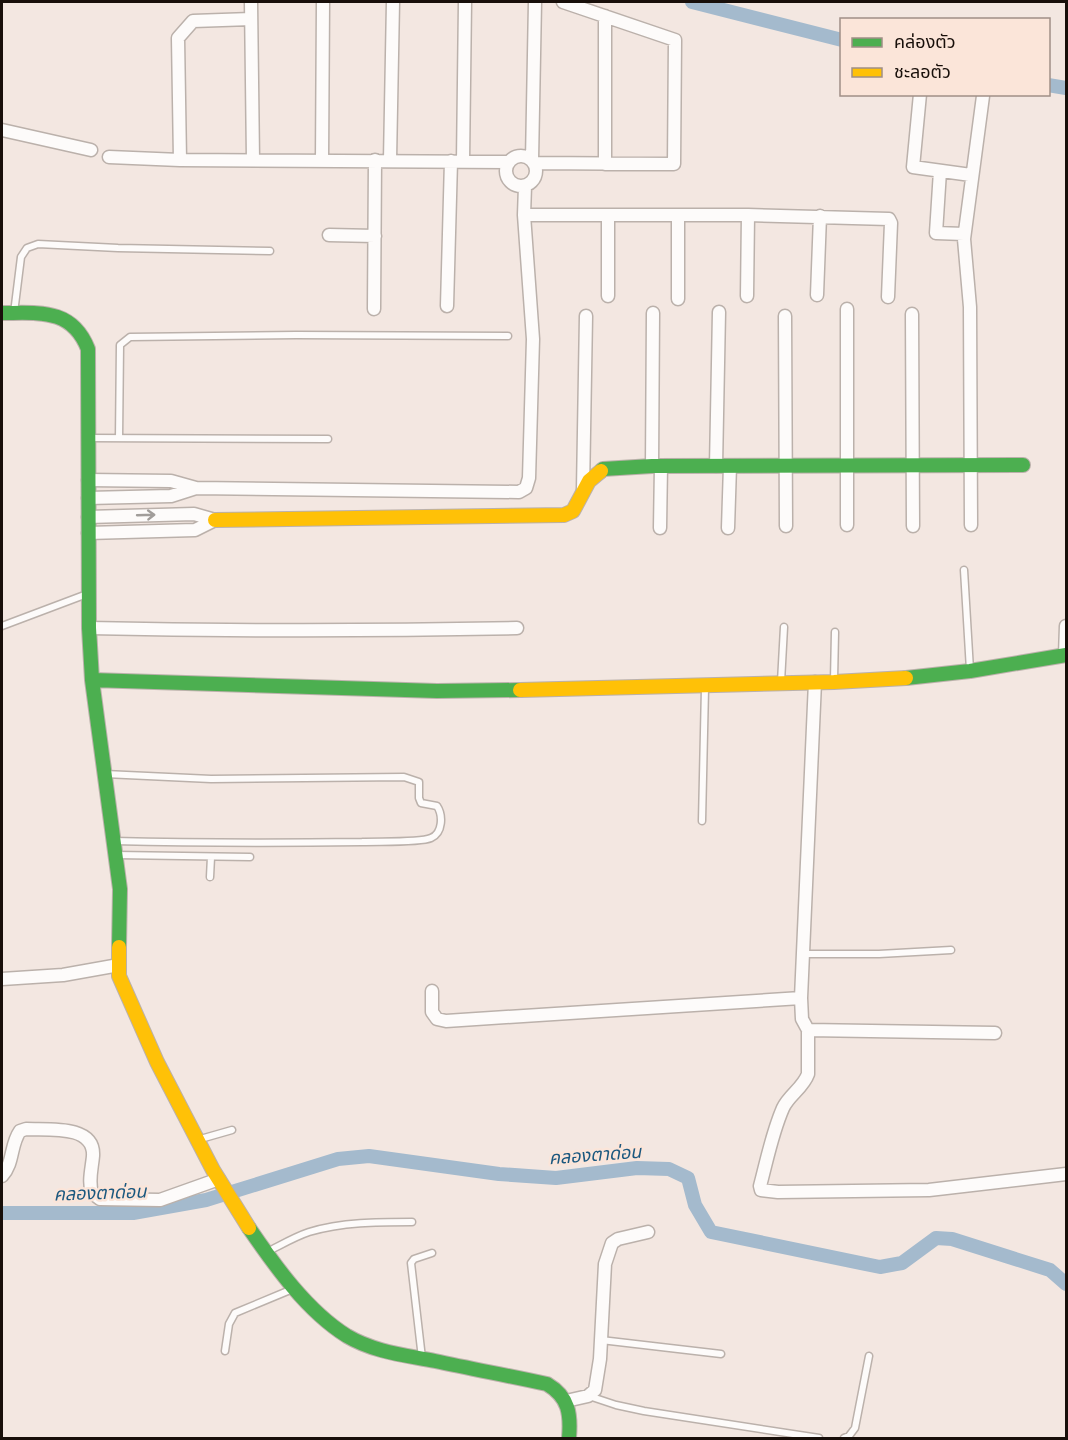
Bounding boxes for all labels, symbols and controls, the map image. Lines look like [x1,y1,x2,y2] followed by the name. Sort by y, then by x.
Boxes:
[840,18,1050,96] legend
[894,31,956,53] text: คล่องตัว
[894,61,951,83] text: ชะลอตัว
[136,510,156,521] one-way arrow
[548,1141,643,1169] water label: คลองตาด่อน
[53,1180,148,1206] water label: คลองตาด่อน

